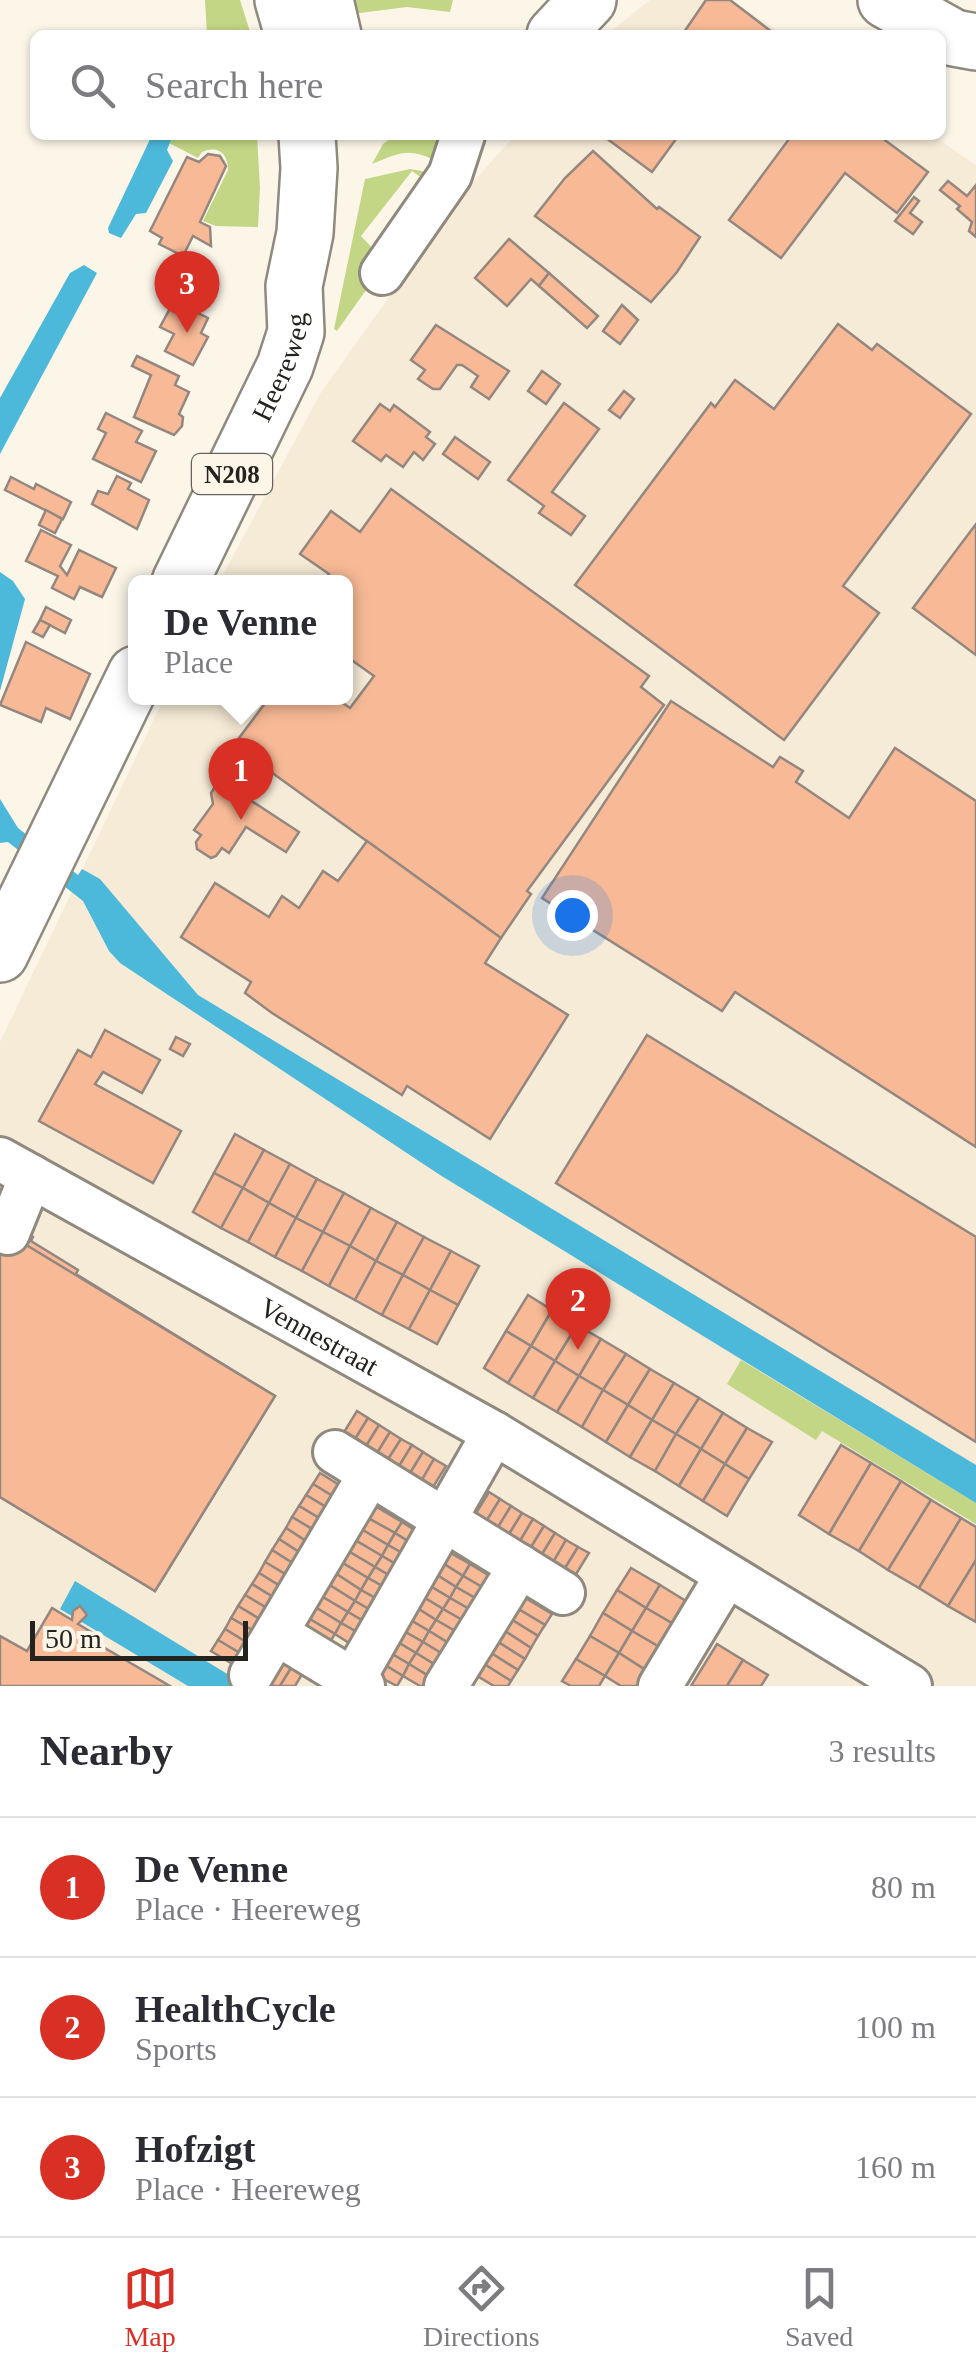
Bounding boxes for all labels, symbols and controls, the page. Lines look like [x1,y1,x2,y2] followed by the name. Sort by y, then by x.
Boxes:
[30,30,946,140] search box
[65,58,120,113] icon: search
[145,64,323,106] text: Search here
[154,250,220,333] pin: 3
[246,312,313,426] street label: Heereweg
[192,454,272,494] road number: N208
[128,575,353,705] popup
[164,601,317,643] text: De Venne
[164,644,233,680] text: Place
[208,738,274,820] pin: 1
[547,890,598,941] your location
[546,1268,610,1350] pin: 2
[254,1291,384,1382] street label: Vennestraat
[30,1616,248,1660] scale bar
[45,1623,102,1654] text: 50 m
[40,1728,173,1774] text: Nearby
[828,1733,936,1769] text: 3 results
[135,1848,288,1890] text: De Venne
[65,1869,81,1905] text: 1
[871,1869,936,1905] text: 80 m
[135,1891,361,1927] text: Place · Heereweg
[135,1988,336,2030] text: HealthCycle
[65,2009,81,2045] text: 2
[855,2009,936,2045] text: 100 m
[135,2031,217,2067] text: Sports
[135,2128,255,2170] text: Hofzigt
[65,2149,81,2185] text: 3
[855,2149,936,2185] text: 160 m
[135,2171,361,2207] text: Place · Heereweg
[123,2261,178,2353] tab: Map
[423,2261,540,2353] tab: Directions
[785,2261,853,2353] tab: Saved

